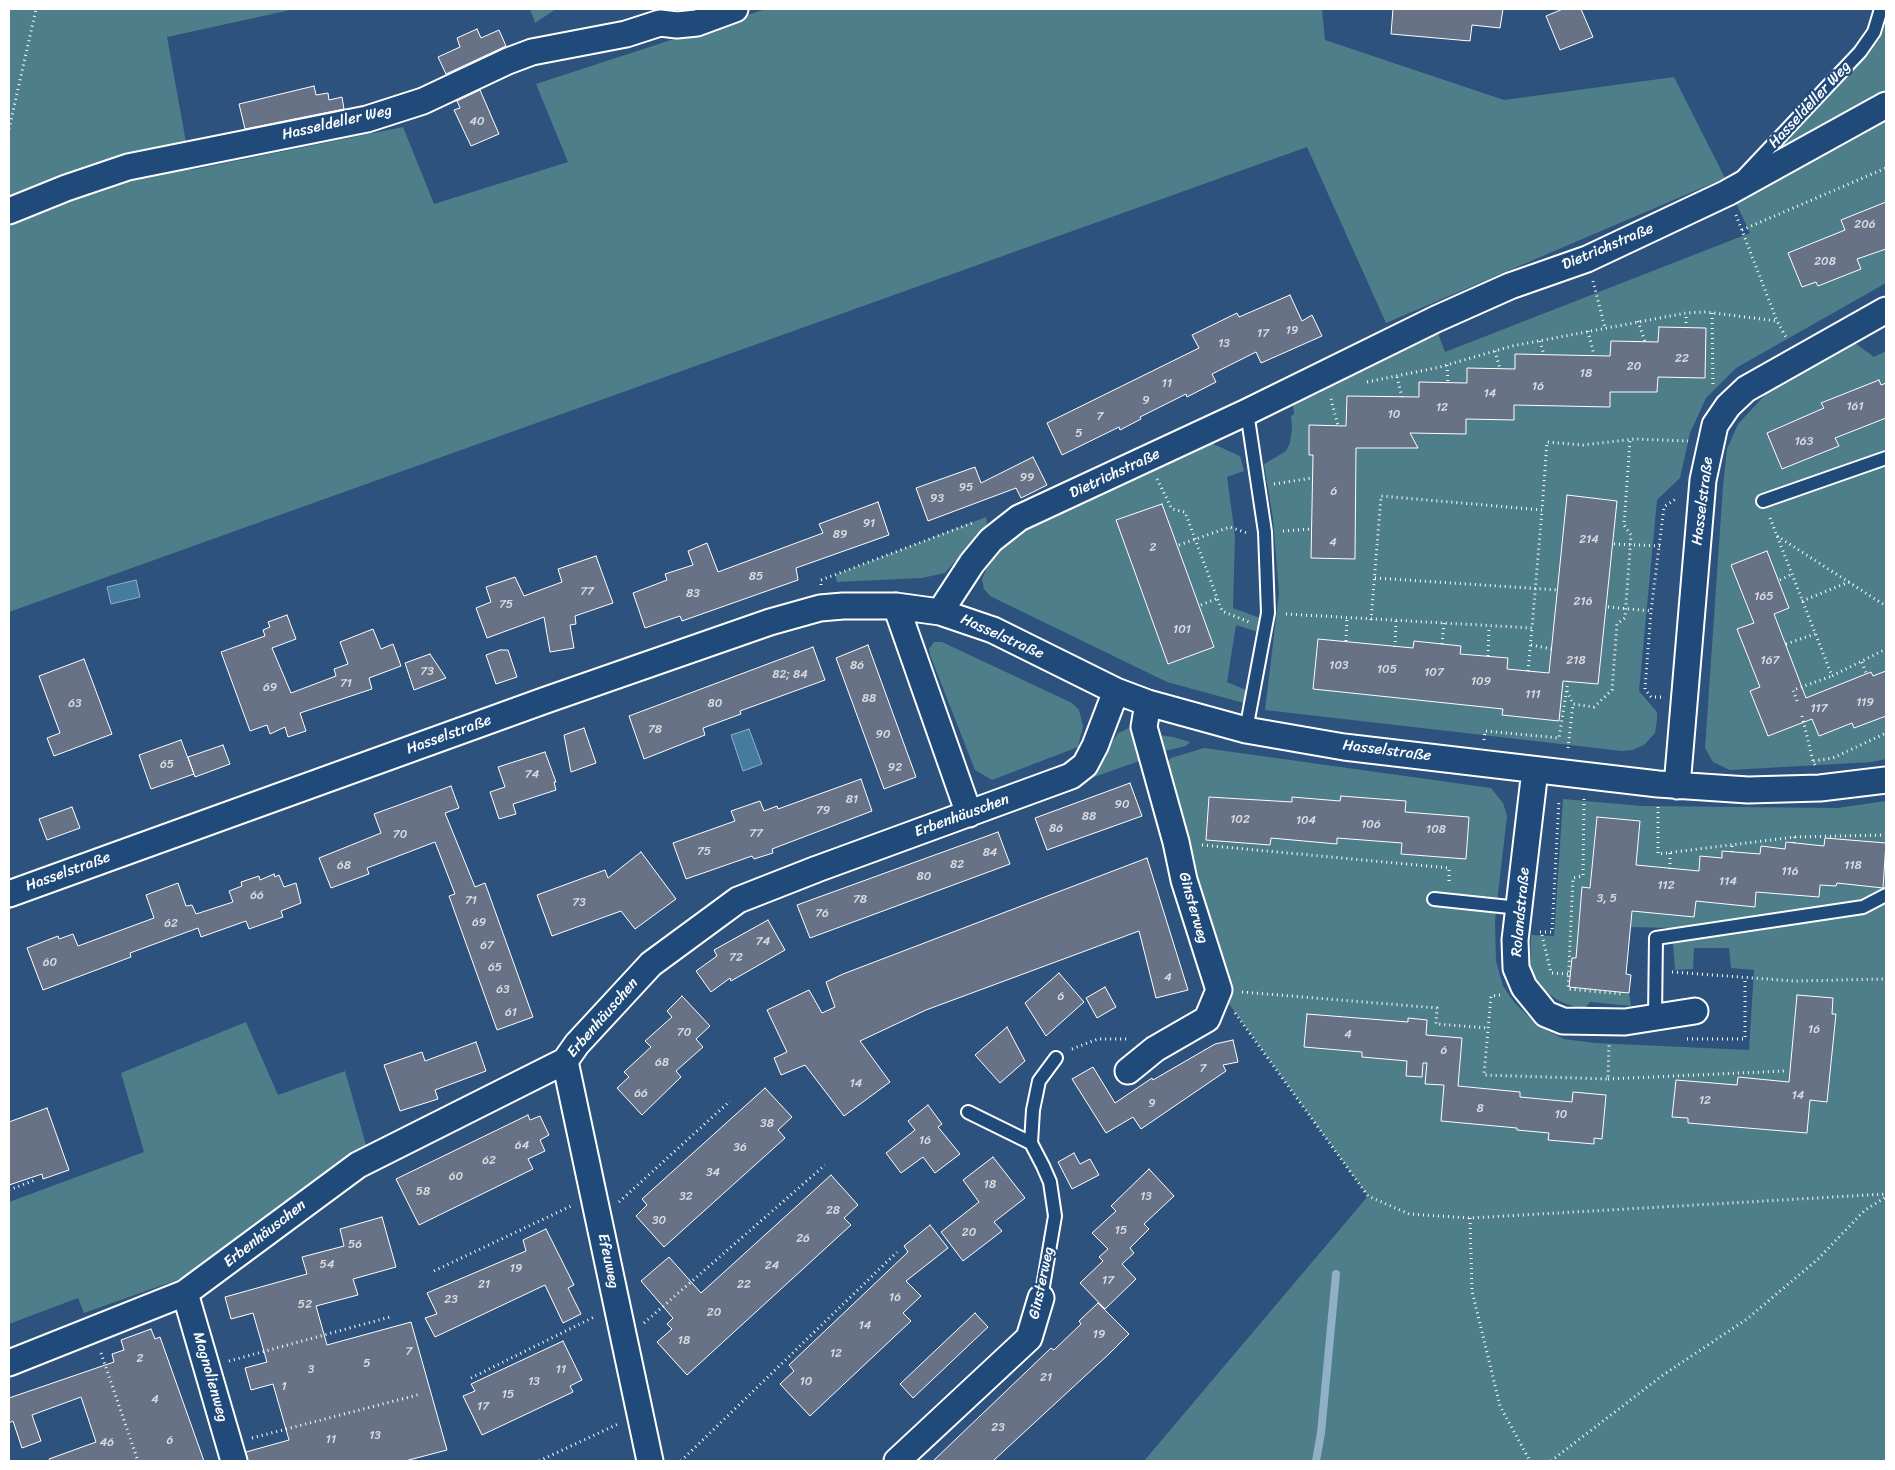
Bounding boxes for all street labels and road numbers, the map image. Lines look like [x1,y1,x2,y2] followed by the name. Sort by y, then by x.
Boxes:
[1765,58,1855,152] street label: Hasseldeller Weg
[280,102,394,144] street label: Hasseldeller Weg
[1560,220,1656,274] street label: Dietrichstraße
[1067,445,1163,503] street label: Dietrichstraße
[1689,456,1717,546] street label: Hasselstraße
[958,611,1046,663] street label: Hasselstraße
[404,711,494,759] street label: Hasselstraße
[1342,737,1432,765] street label: Hasselstraße
[912,791,1012,841] street label: Erbenhäuschen
[23,848,113,896] street label: Hasselstraße
[1508,867,1534,957] street label: Rolandstraße
[1174,870,1212,946] street label: Ginsterweg
[564,975,642,1061] street label: Erbenhäuschen
[220,1196,310,1272] street label: Erbenhäuschen
[593,1232,623,1290] street label: Efeuweg
[1026,1245,1058,1321] street label: Ginsterweg
[189,1330,231,1424] street label: Magnolienweg

